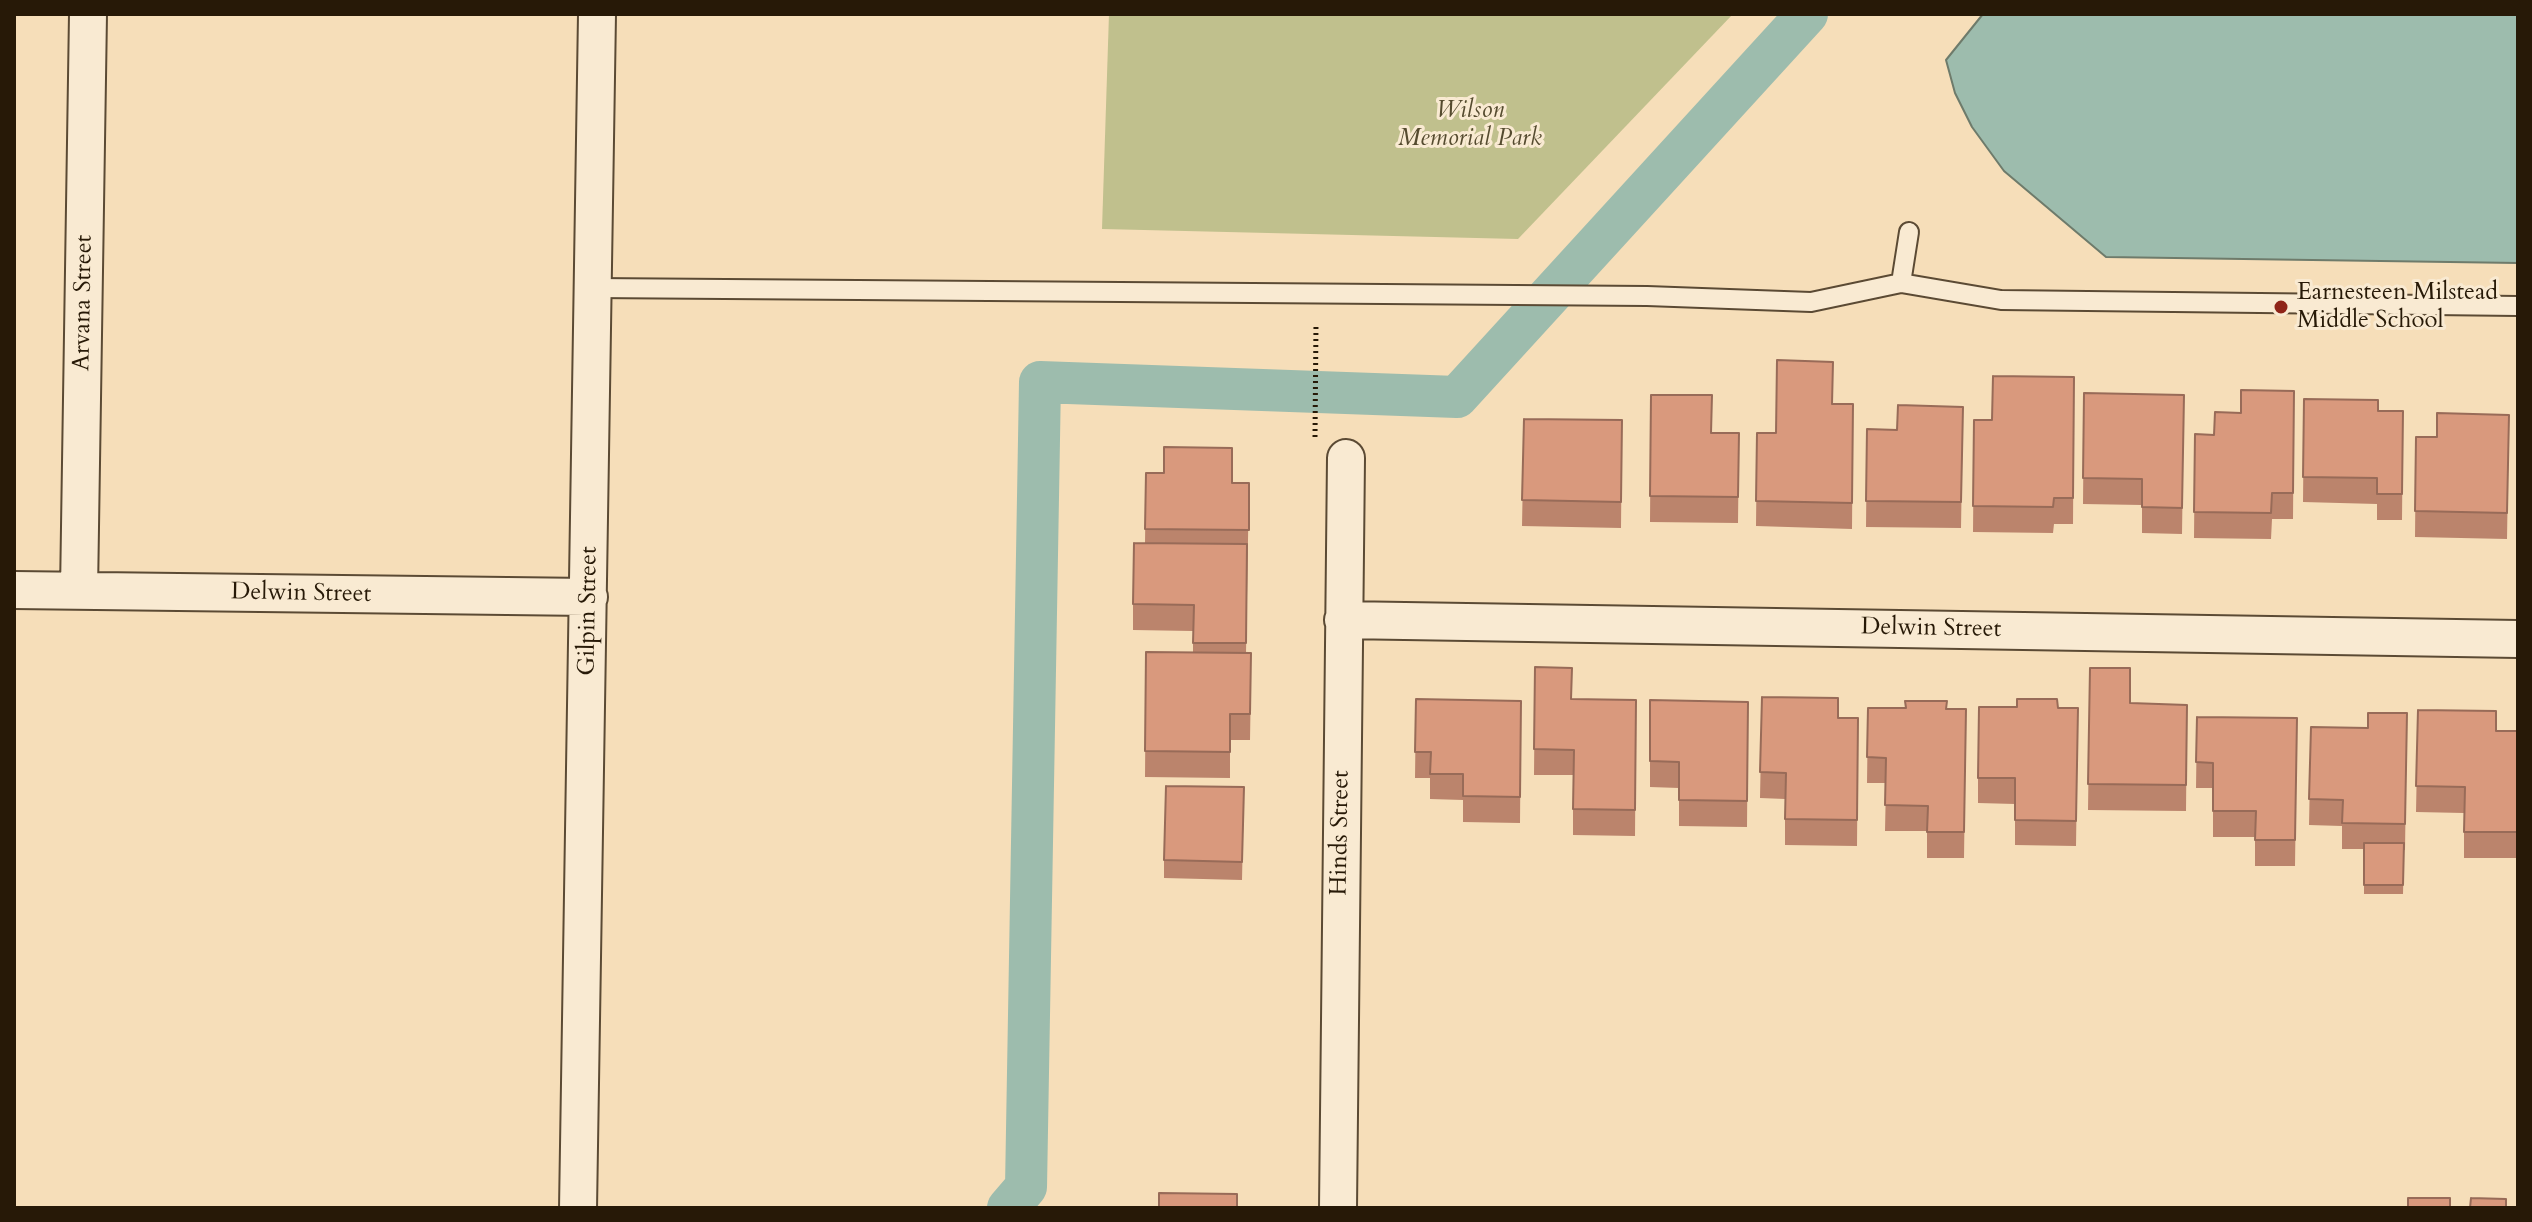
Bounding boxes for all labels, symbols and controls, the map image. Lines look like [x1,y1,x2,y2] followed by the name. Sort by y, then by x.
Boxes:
[1398,97,1542,153] park label: Wilson Memorial Park
[68,234,100,372] street label: Arvana Street
[2297,279,2498,335] place label: Earnesteen Milstead Middle School
[2272,298,2290,316] marker: Earnesteen Milstead Middle School
[573,546,605,676] street label: Gilpin Street
[231,578,371,610] street label: Delwin Street
[1861,613,2001,645] street label: Delwin Street
[1326,770,1356,896] street label: Hinds Street

